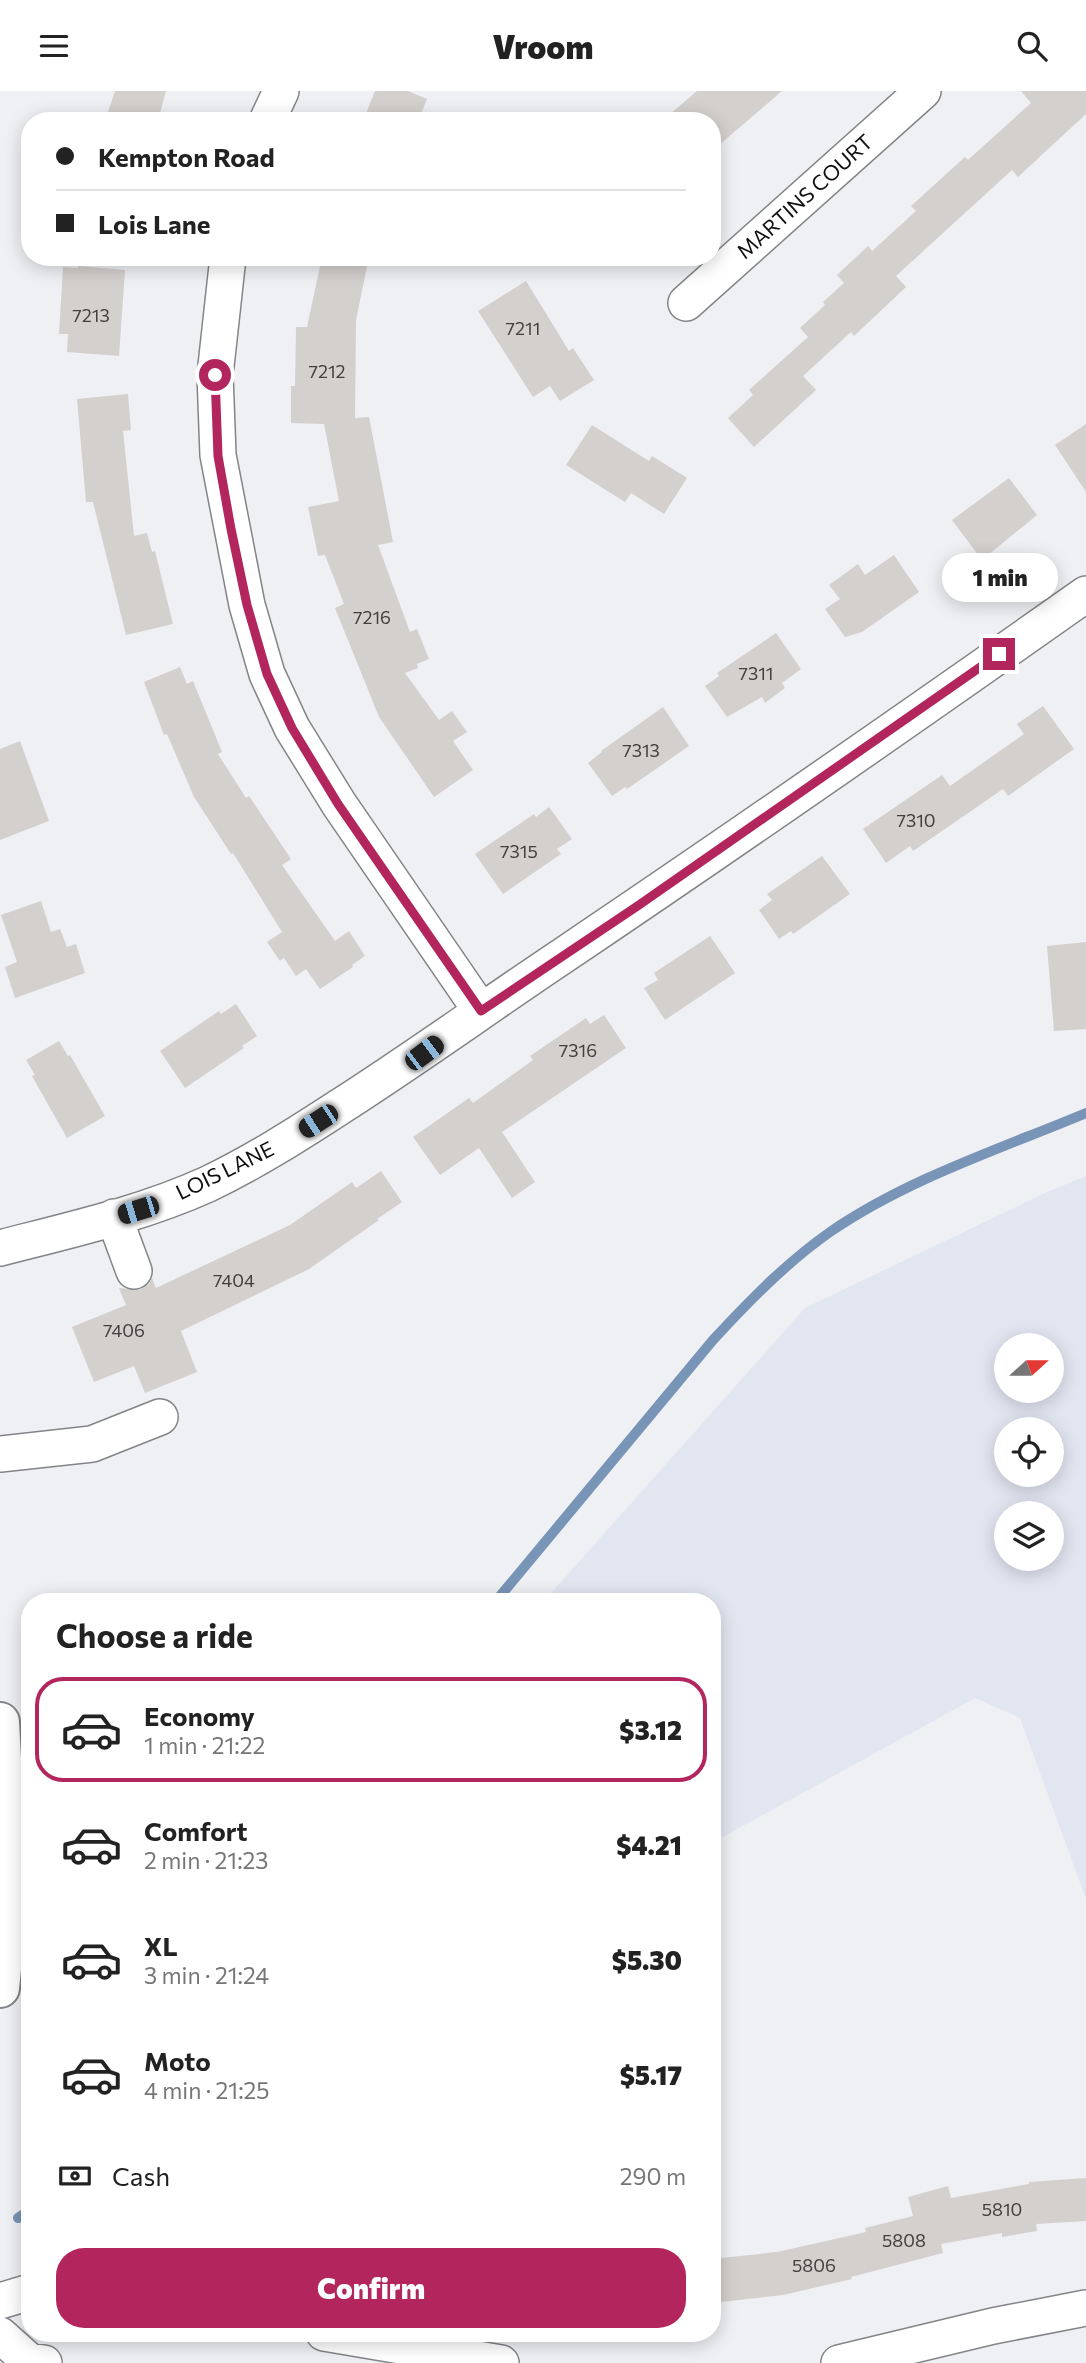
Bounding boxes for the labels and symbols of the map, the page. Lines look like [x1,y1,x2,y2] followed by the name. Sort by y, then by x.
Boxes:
[731,128,877,263] street label: MARTINS COURT
[72,304,110,326] house number: 7213
[506,317,540,339] house number: 7211
[199,359,231,391] route start
[308,360,346,382] house number: 7212
[941,553,1057,601] callout: 1 min
[353,606,391,628] house number: 7216
[983,638,1015,670] route end
[738,662,774,684] house number: 7311
[622,739,660,761] house number: 7313
[896,809,936,831] house number: 7310
[500,840,538,862] house number: 7315
[401,1032,448,1074] car
[559,1039,597,1061] house number: 7316
[295,1101,342,1141] car
[171,1135,277,1204] street label: LOIS LANE
[115,1194,162,1226] car
[213,1269,255,1291] house number: 7404
[103,1319,145,1341] house number: 7406
[994,1333,1064,1403] north arrow
[982,2198,1022,2220] house number: 5810
[882,2229,926,2251] house number: 5808
[792,2254,836,2276] house number: 5806

